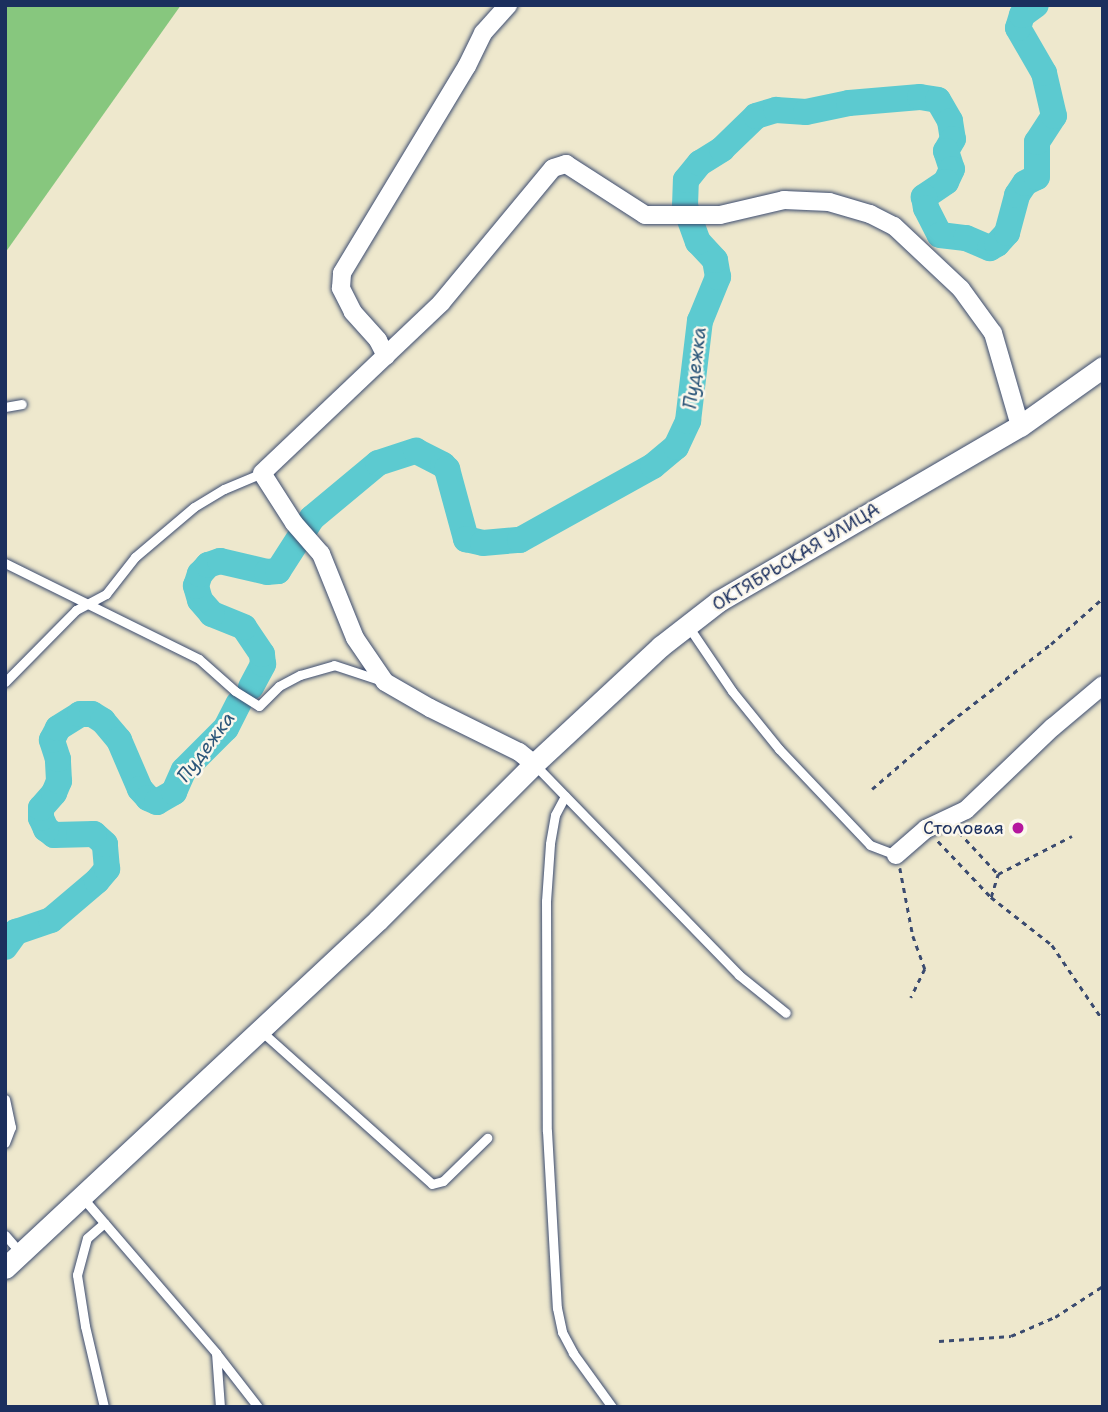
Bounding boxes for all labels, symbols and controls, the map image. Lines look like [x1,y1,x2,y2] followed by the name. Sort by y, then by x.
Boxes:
[679,326,711,410] water label: Пудежка
[708,498,884,616] street label: ОКТЯБРЬСКАЯ УЛИЦА
[172,707,240,787] water label: Пудежка
[923,817,1004,839] place label: Столовая
[1010,820,1026,836] marker: Столовая

